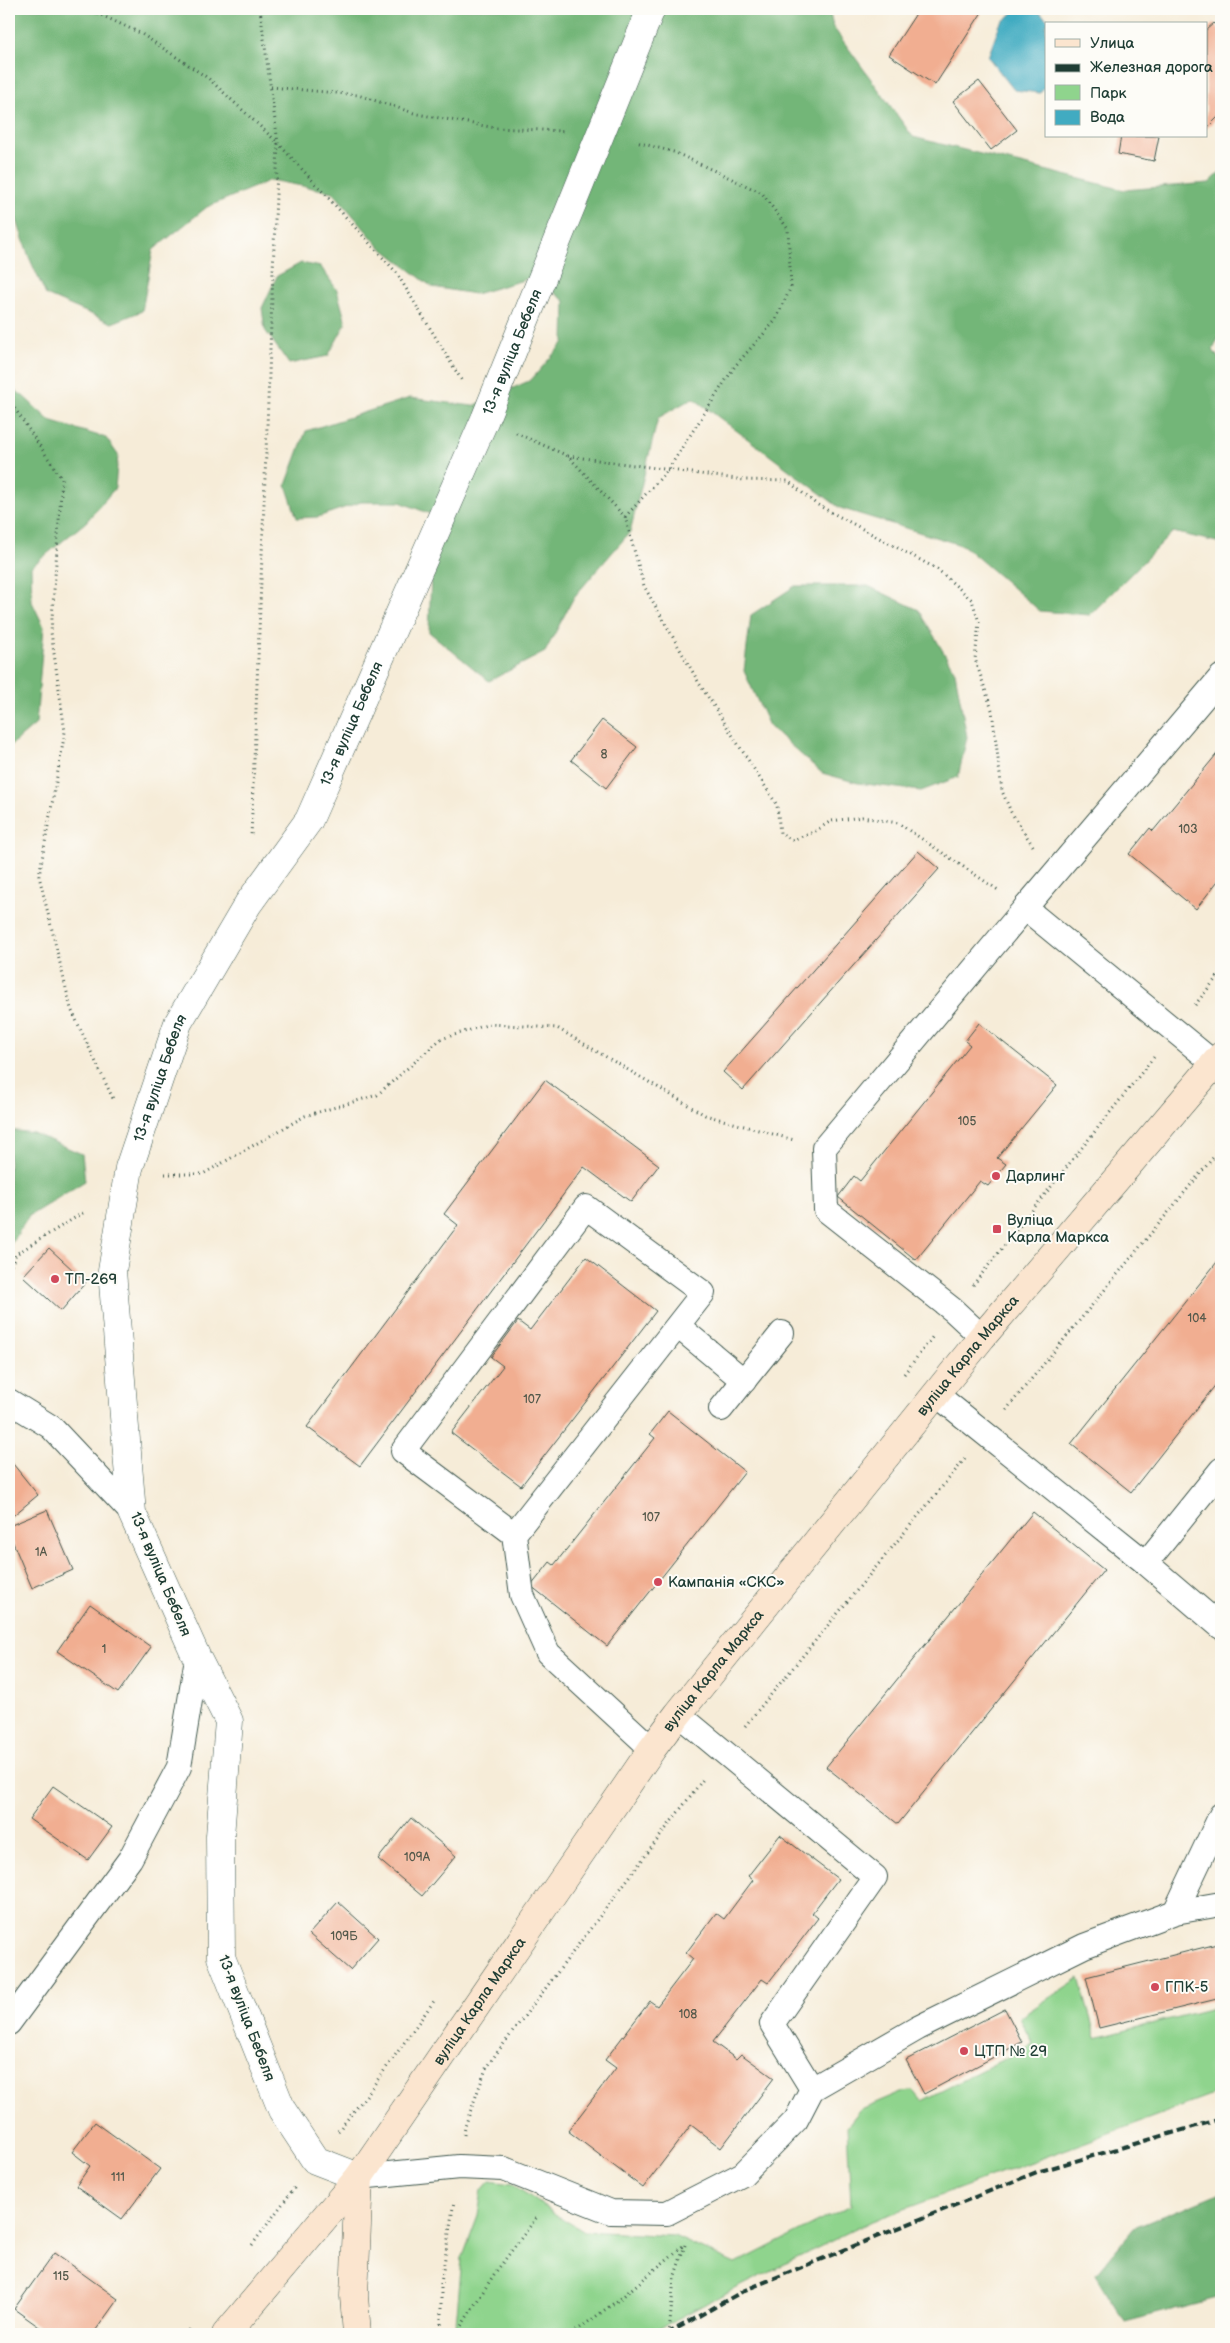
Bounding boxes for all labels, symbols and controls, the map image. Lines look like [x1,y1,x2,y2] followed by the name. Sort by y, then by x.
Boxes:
[1045,22,1208,138] legend
[1090,34,1135,53] text: Улица
[1090,58,1213,77] text: Железная дорога
[1090,84,1127,103] text: Парк
[1090,108,1125,127] text: Вода
[479,287,547,418] street label: 13-я вуліца Бебеля
[316,659,387,789] street label: 13-я вуліца Бебеля
[601,747,608,762] house number: 8
[1178,822,1198,837] house number: 103
[129,1011,191,1145] street label: 13-я вуліца Бебеля
[958,1114,976,1129] house number: 105
[1006,1167,1065,1186] place label: Дарлинг
[990,1170,1002,1182] marker: Дарлинг
[1007,1211,1109,1247] place label: Вуліца Карла Маркса
[991,1223,1003,1235] marker: Вуліца Карла Маркса
[65,1270,117,1289] place label: ТП-269
[49,1273,61,1285] marker: ТП-269
[913,1291,1023,1420] street label: вуліца Карла Маркса
[1187,1311,1207,1326] house number: 104
[523,1392,541,1407] house number: 107
[126,1509,195,1639] street label: 13-я вуліца Бебеля
[642,1510,660,1525] house number: 107
[35,1545,48,1560] house number: 1А
[668,1573,785,1592] place label: Кампанія «СКС»
[652,1576,664,1588] marker: Кампанія «СКС»
[659,1606,768,1736] street label: вуліца Карла Маркса
[102,1642,106,1657] house number: 1
[404,1850,431,1865] house number: 109А
[331,1929,358,1944] house number: 109Б
[429,1934,530,2069] street label: вуліца Карла Маркса
[214,1952,279,2084] street label: 13-я вуліца Бебеля
[1165,1978,1208,1997] place label: ГПК-5
[1149,1981,1161,1993] marker: ГПК-5
[679,2007,697,2022] house number: 108
[974,2042,1047,2061] place label: ЦТП № 29
[958,2045,970,2057] marker: ЦТП № 29
[111,2170,125,2185] house number: 111
[53,2269,69,2284] house number: 115

